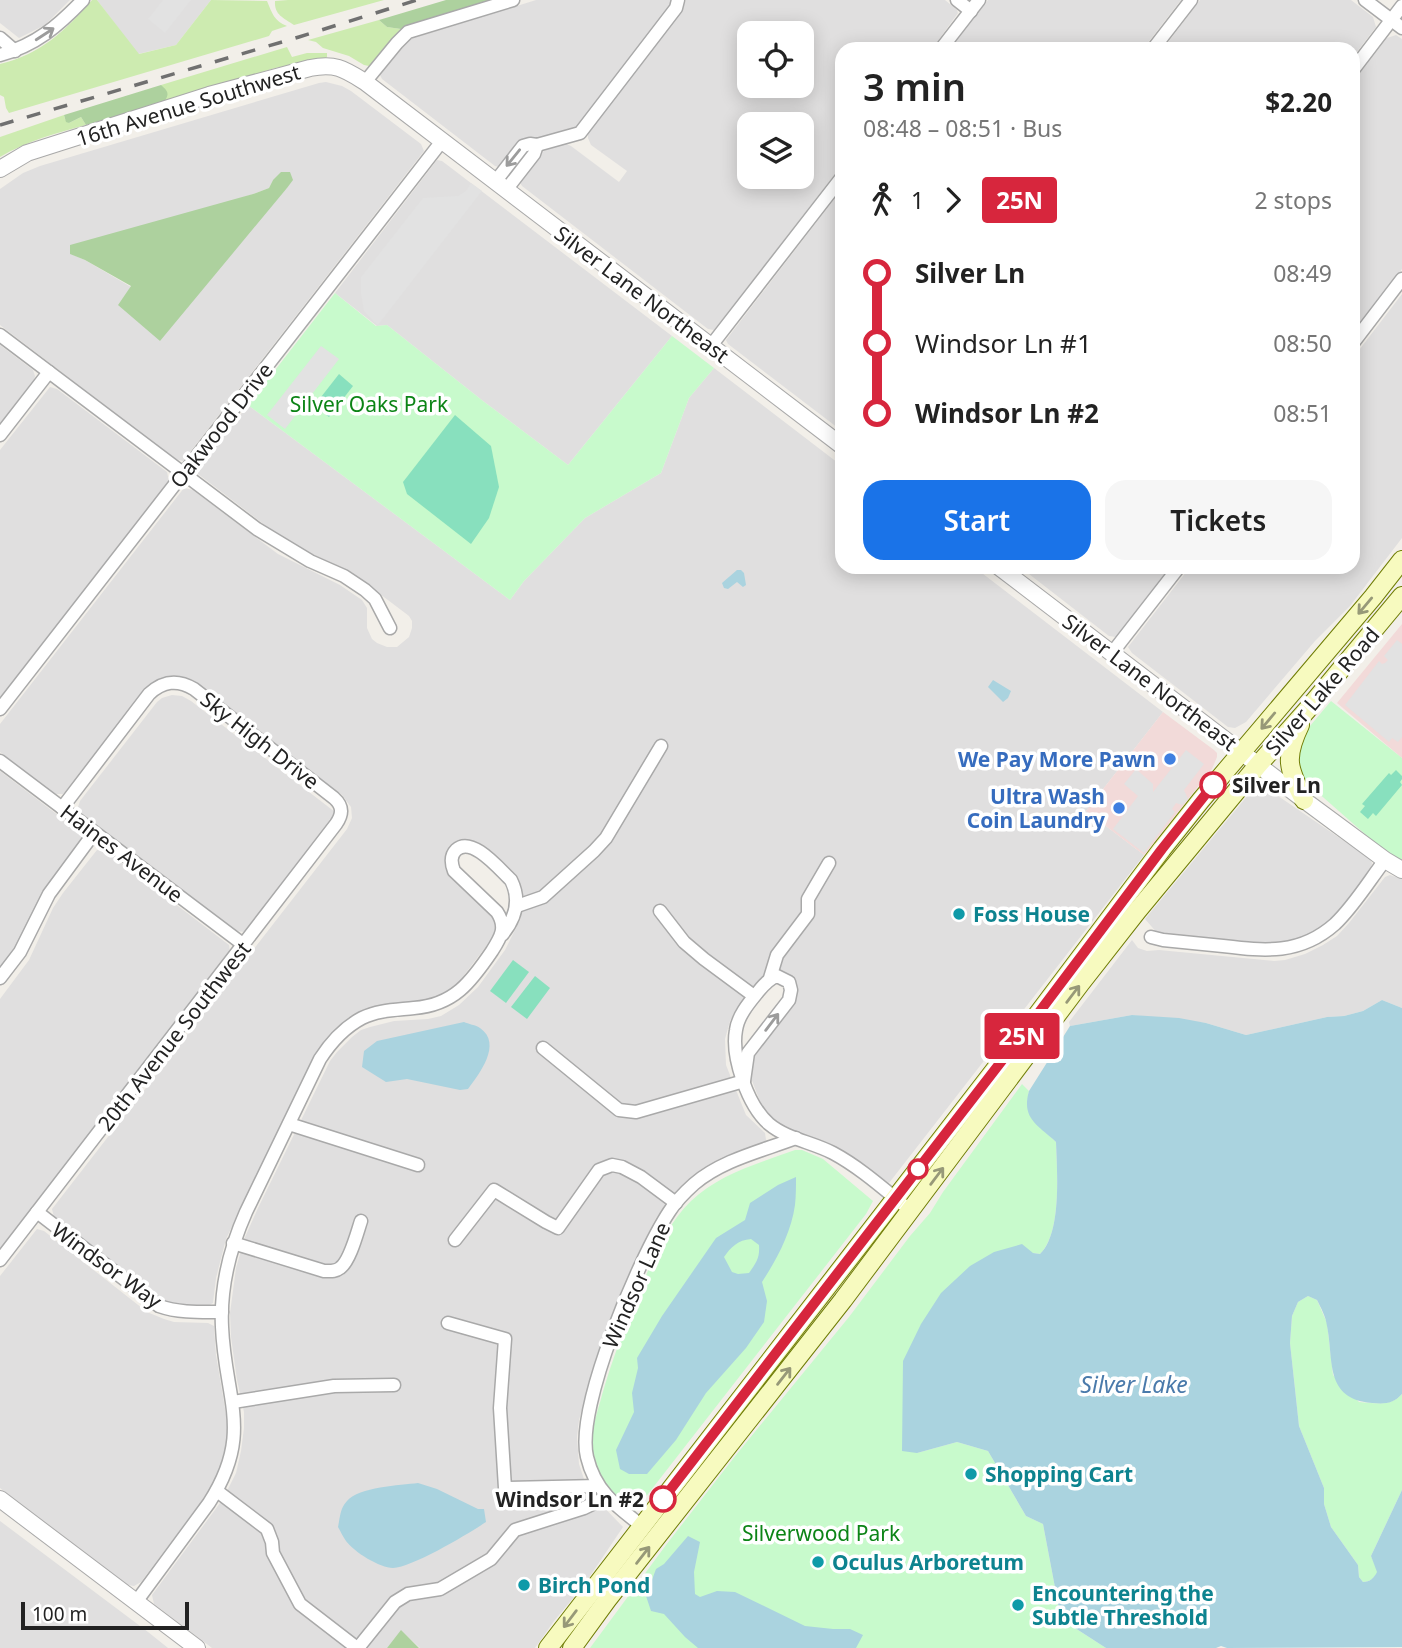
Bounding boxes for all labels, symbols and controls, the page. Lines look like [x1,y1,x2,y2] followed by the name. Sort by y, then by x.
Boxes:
[737,21,814,189] map controls
[737,21,814,98] button: locate
[35,26,55,40] one-way arrow
[72,57,304,152] street label: 16th Avenue Southwest
[863,60,966,112] text: 3 min
[1265,84,1332,120] text: $2.20
[737,112,814,189] button: layers
[863,112,1062,144] text: 08:48 – 08:51 · Bus
[506,149,521,167] one-way arrow
[863,181,901,219] icon: walk
[934,181,972,219] icon: forward
[996,183,1043,216] text: 25N
[911,184,924,216] text: 1
[1254,184,1332,216] text: 2 stops
[549,219,735,369] street label: Silver Lane Northeast
[915,255,1025,291] text: Silver Ln
[1273,257,1332,289] text: 08:49
[915,325,1092,361] text: Windsor Ln #1
[1273,327,1332,359] text: 08:50
[163,357,279,493] street label: Oakwood Drive
[290,390,449,418] park label: Silver Oaks Park
[915,395,1099,431] text: Windsor Ln #2
[1273,397,1332,429] text: 08:51
[863,480,1091,560] button: Start
[1105,480,1332,560] button: Tickets
[1357,597,1373,615] one-way arrow
[1057,607,1243,757] street label: Silver Lane Northeast
[1259,621,1385,761] street label: Silver Lake Road
[195,685,325,795] street label: Sky High Drive
[1260,711,1276,729] one-way arrow
[958,745,1156,773] place label: We Pay More Pawn
[1162,751,1178,767] marker: We Pay More Pawn
[1232,771,1321,799] place label: Silver Ln
[1200,772,1226,798] marker: Silver Ln
[967,782,1105,834] place label: Ultra Wash Coin Laundry
[55,798,189,908] street label: Haines Avenue
[1111,800,1127,816] marker: Ultra Wash Coin Laundry
[973,900,1090,928] place label: Foss House
[951,906,967,922] marker: Foss House
[91,935,257,1136] street label: 20th Avenue Southwest
[1066,985,1081,1003] one-way arrow
[765,1013,780,1031] one-way arrow
[982,1013,1062,1059] line badge: 25N
[999,1019,1045,1052] text: 25N
[908,1159,928,1179] unlabelled marker
[930,1167,945,1186] one-way arrow
[46,1216,168,1315] street label: Windsor Way
[596,1217,676,1353] street label: Windsor Lane
[776,1367,791,1385] one-way arrow
[1080,1368,1188,1400] water label: Silver Lake
[985,1460,1133,1488] place label: Shopping Cart
[963,1466,979,1482] marker: Shopping Cart
[496,1485,644,1513] place label: Windsor Ln #2
[650,1486,676,1512] marker: Windsor Ln #2
[742,1519,901,1547] park label: Silverwood Park
[636,1546,651,1564] one-way arrow
[832,1548,1024,1576] place label: Oculus Arboretum
[810,1554,826,1570] marker: Oculus Arboretum
[538,1571,650,1599] place label: Birch Pond
[516,1577,532,1593] marker: Birch Pond
[1032,1579,1214,1631] place label: Encountering the Subtle Threshold
[1010,1597,1026,1613] marker: Encountering the Subtle Threshold
[21,1599,189,1631] scale bar
[32,1601,87,1627] text: 100 m
[563,1610,578,1628] one-way arrow

